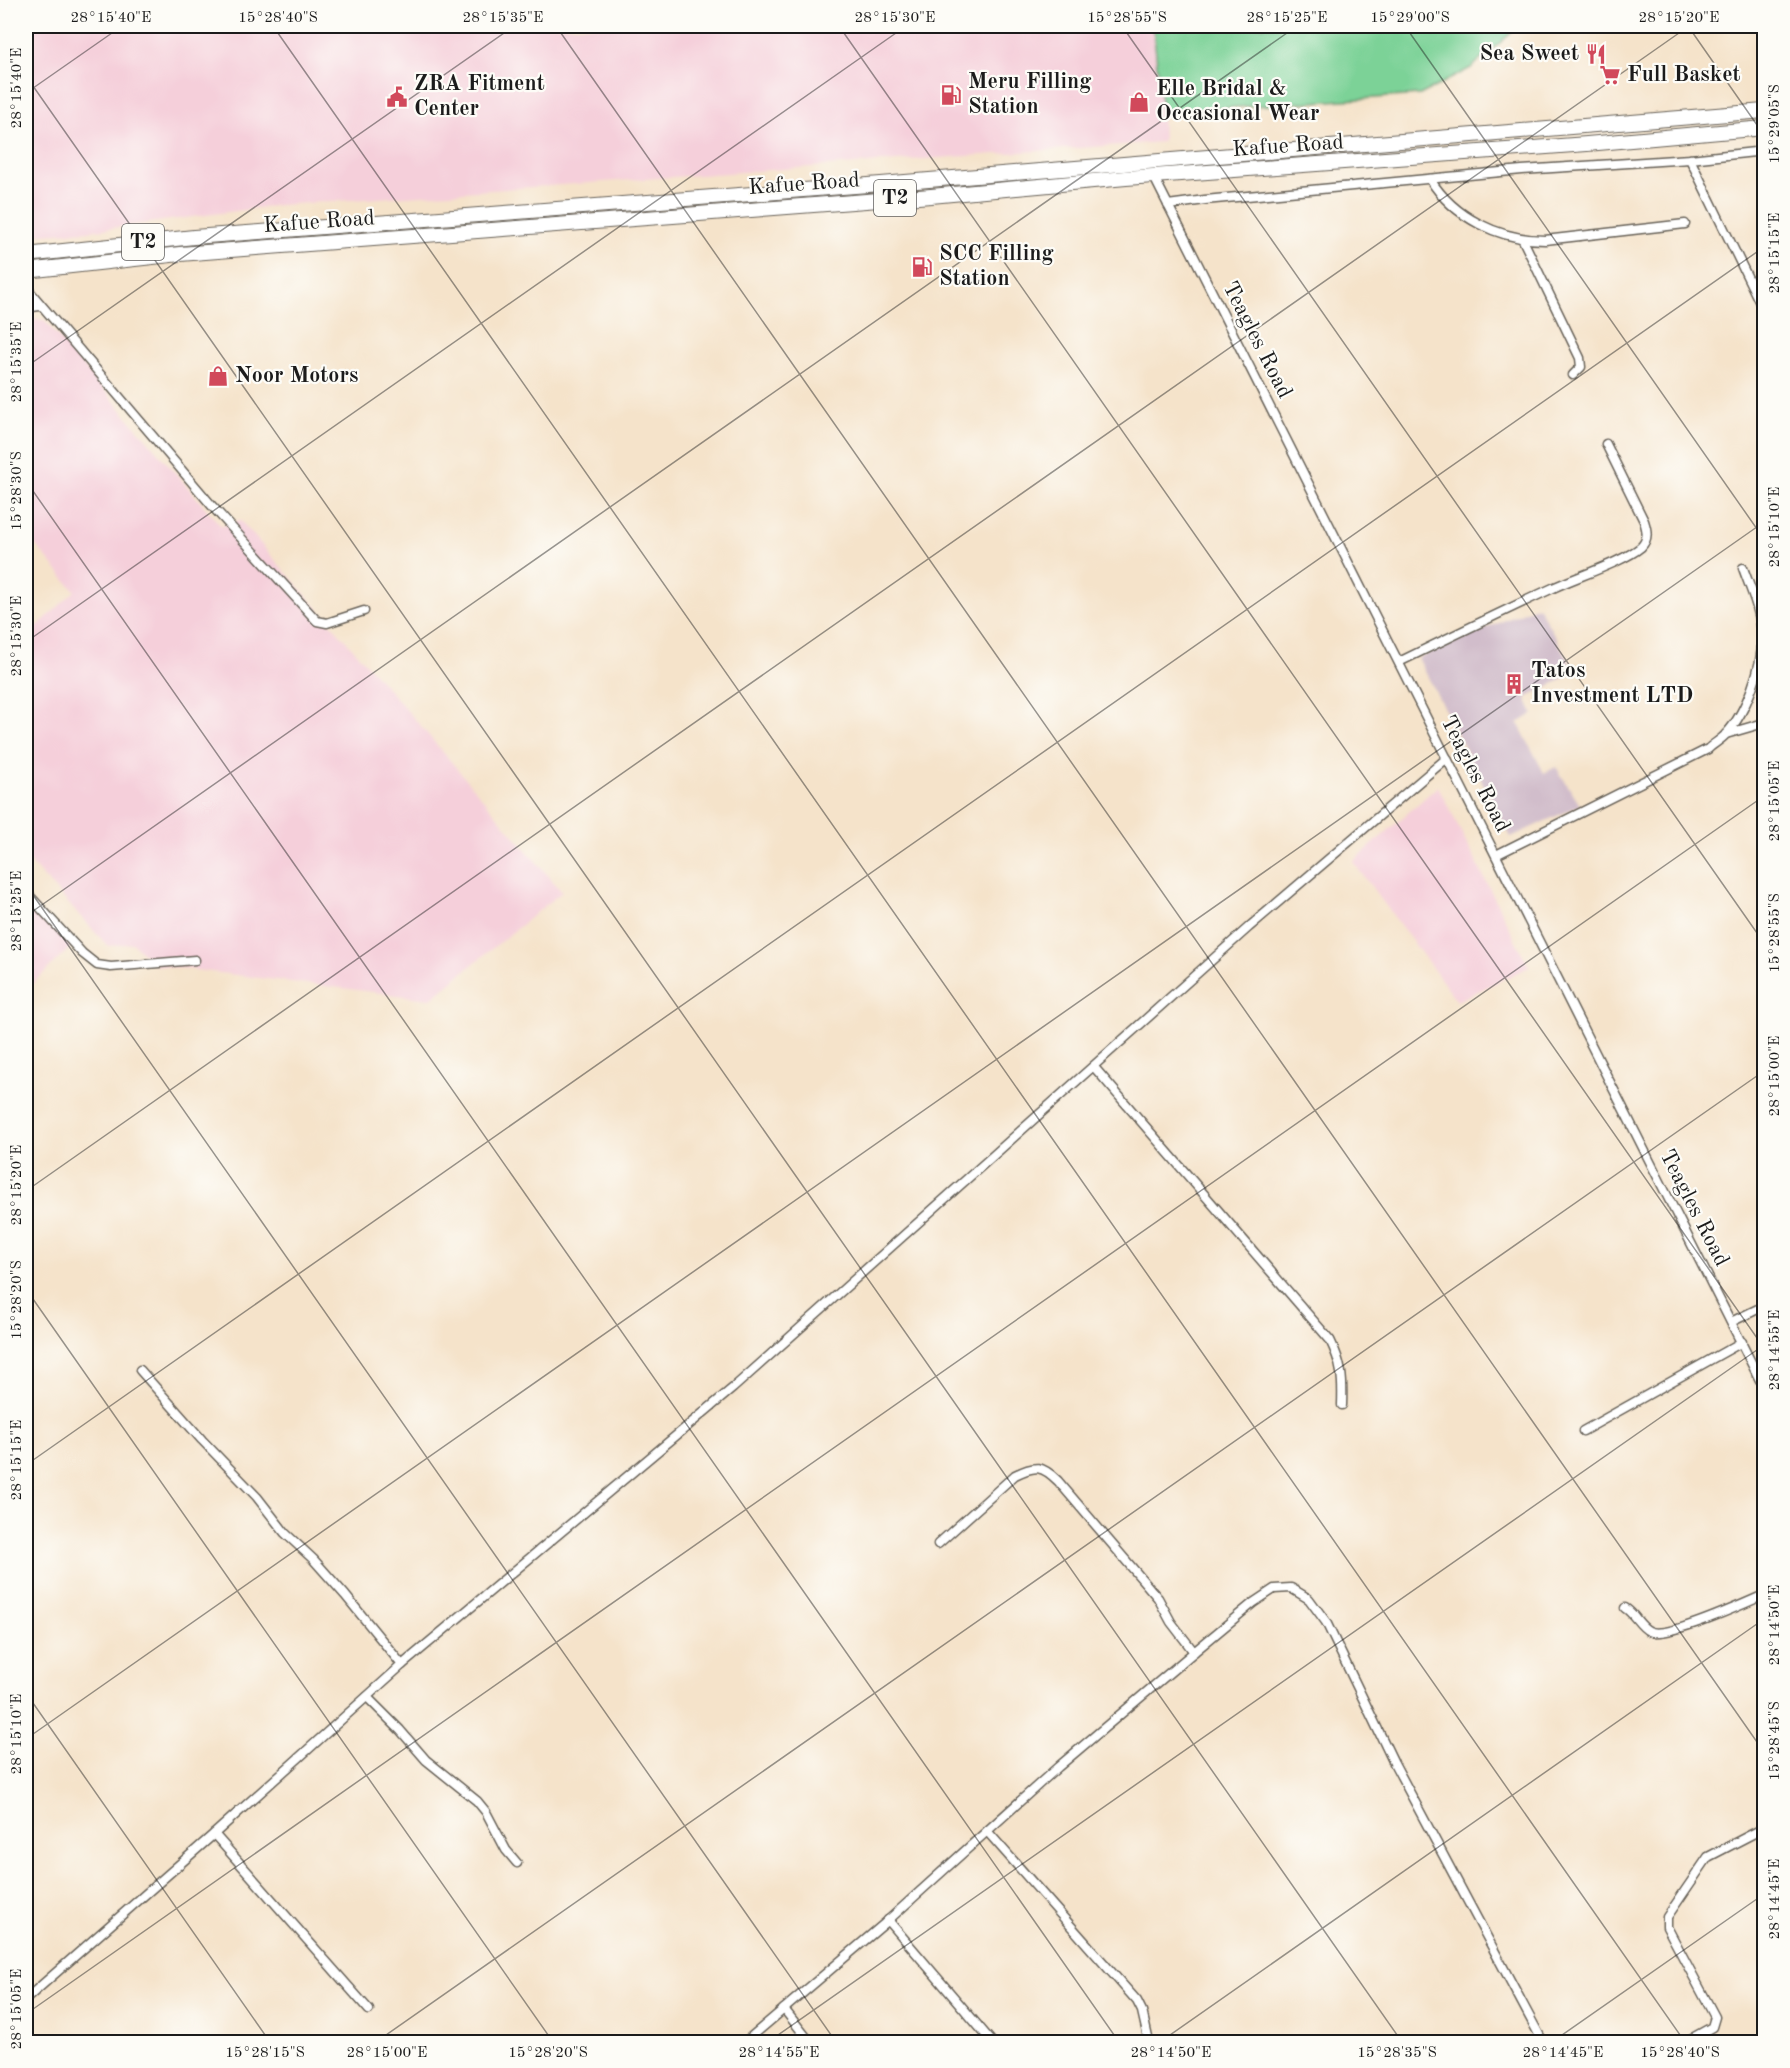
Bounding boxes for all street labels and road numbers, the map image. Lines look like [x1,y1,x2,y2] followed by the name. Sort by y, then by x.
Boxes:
[1231,131,1345,161] street label: Kafue Road
[747,169,861,199] street label: Kafue Road
[874,180,916,216] road number: T2
[262,207,376,237] street label: Kafue Road
[122,224,164,260] road number: T2
[1218,278,1296,402] street label: Teagles Road
[1436,712,1514,836] street label: Teagles Road
[1655,1146,1733,1270] street label: Teagles Road

